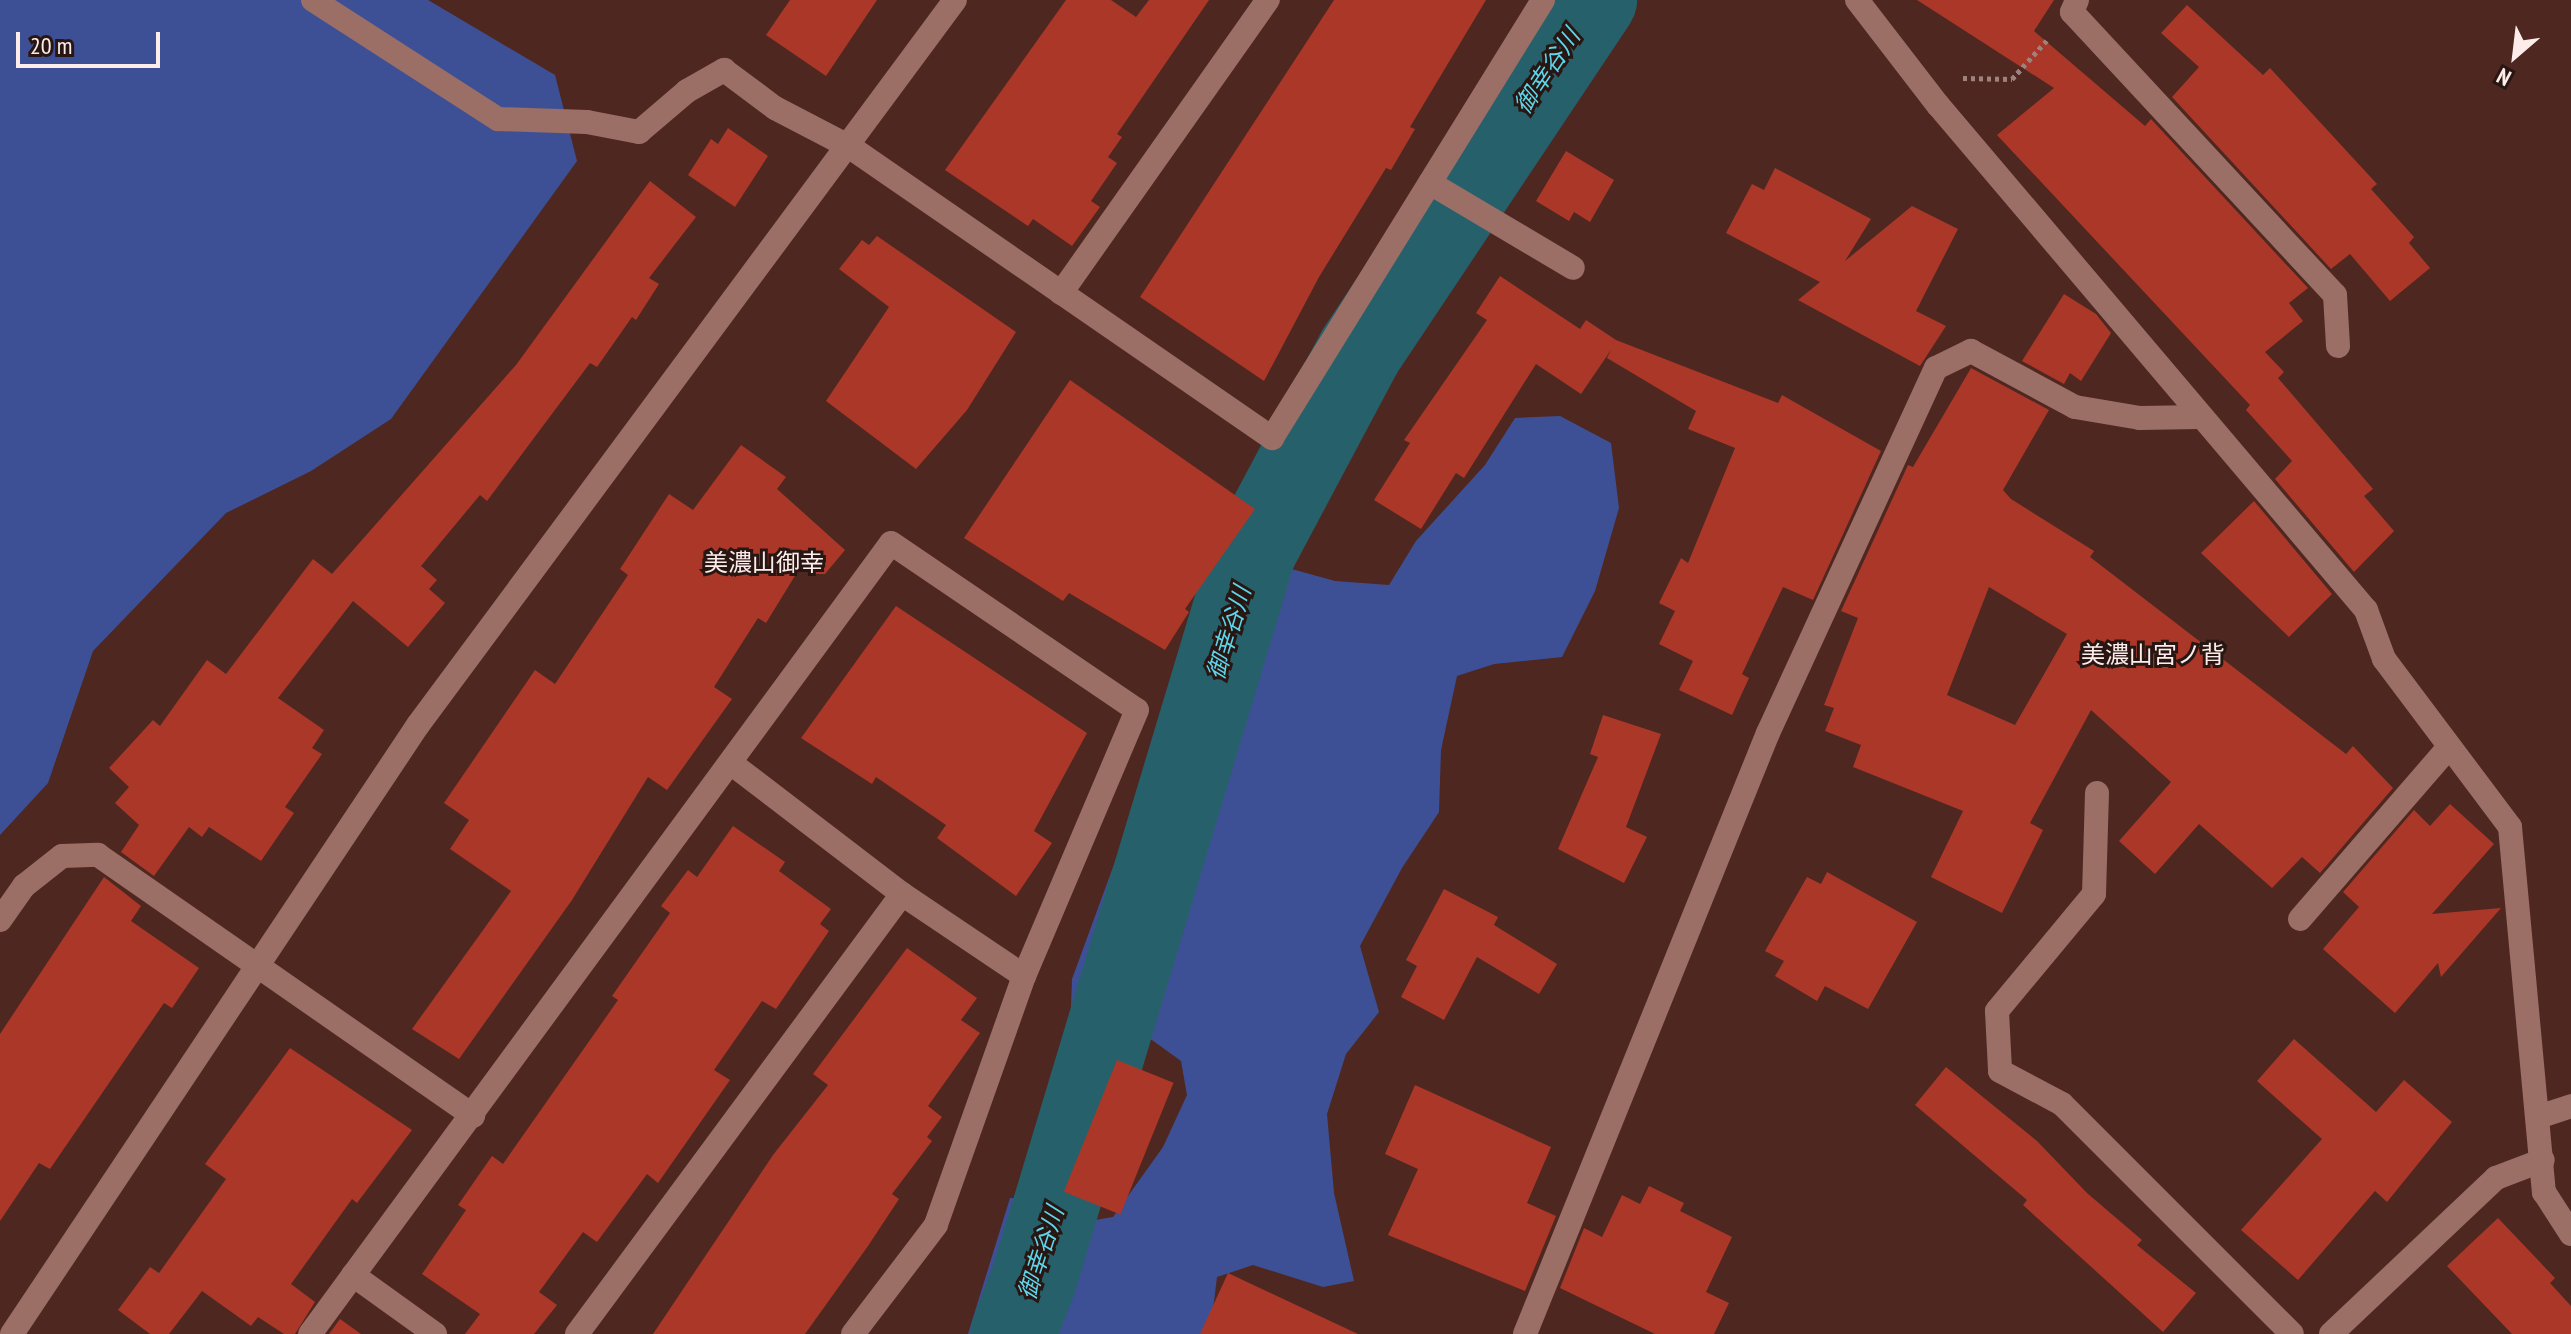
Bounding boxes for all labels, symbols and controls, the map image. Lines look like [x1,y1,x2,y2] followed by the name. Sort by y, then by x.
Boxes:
[20,16,164,66] scale bar
[2475,16,2555,96] north arrow
[1508,23,1586,119] water label: 御幸谷川
[30,30,72,61] text: 20 m
[2492,62,2516,92] text: N
[704,549,824,577] district label: 美濃山御幸
[1201,583,1257,683] water label: 御幸谷川
[2081,641,2225,669] district label: 美濃山宮ノ背
[1012,1203,1070,1303] water label: 御幸谷川

